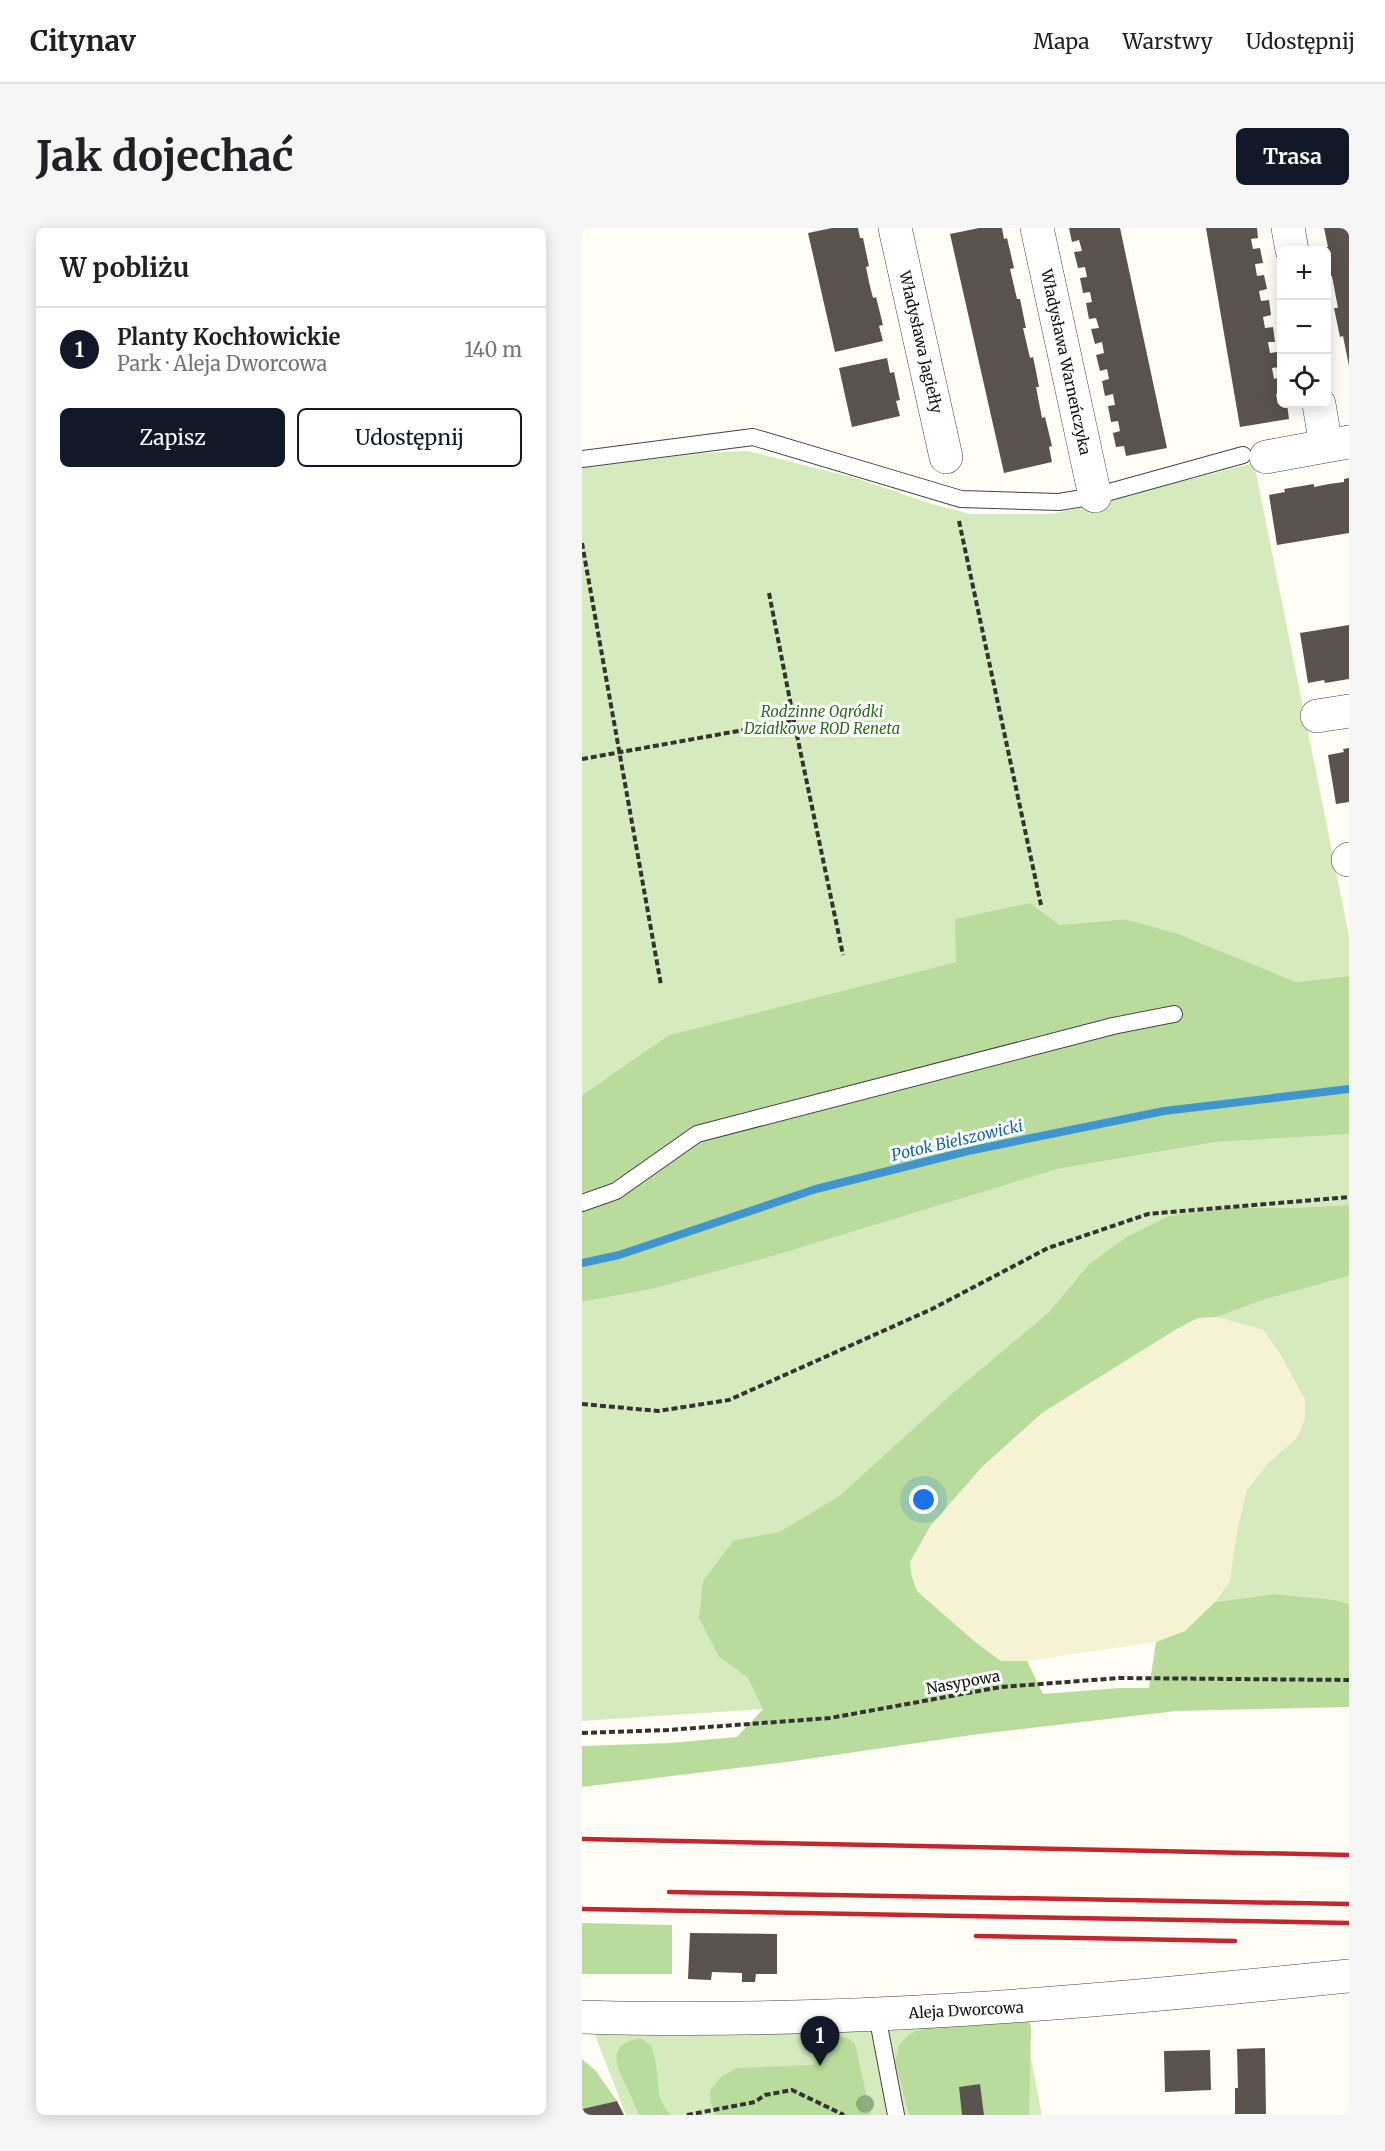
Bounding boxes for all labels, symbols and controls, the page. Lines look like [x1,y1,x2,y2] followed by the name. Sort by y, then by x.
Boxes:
[30,23,136,59] text: Citynav
[1033,28,1090,55] text: Mapa
[1123,28,1213,55] text: Warstwy
[1246,28,1355,55] text: Udostępnij
[1236,128,1349,185] button: Trasa
[36,130,294,182] text: Jak dojechać
[1277,246,1331,408] map controls
[1277,246,1331,300] button: +
[60,251,189,284] text: W pobliżu
[1037,266,1095,457] street label: Władysława Warneńczyka
[895,268,947,415] street label: Władysława Jagiełły
[1277,300,1331,354] button: −
[117,323,341,351] text: Planty Kochłowickie
[75,337,84,362] text: 1
[465,337,522,362] text: 140 m
[117,351,327,376] text: Park · Aleja Dworcowa
[1277,354,1331,408] button: locate
[60,408,285,467] button: Zapisz
[297,408,522,467] button: Udostępnij
[743,702,900,738] park label: Rodzinne Ogródki Działkowe ROD Reneta
[889,1115,1025,1165] water label: Potok Bielszowicki
[909,1485,938,1514] your location
[925,1666,1001,1698] street label: Nasypowa
[907,1997,1024,2023] street label: Aleja Dworcowa
[800,2016,840,2066] pin: 1

